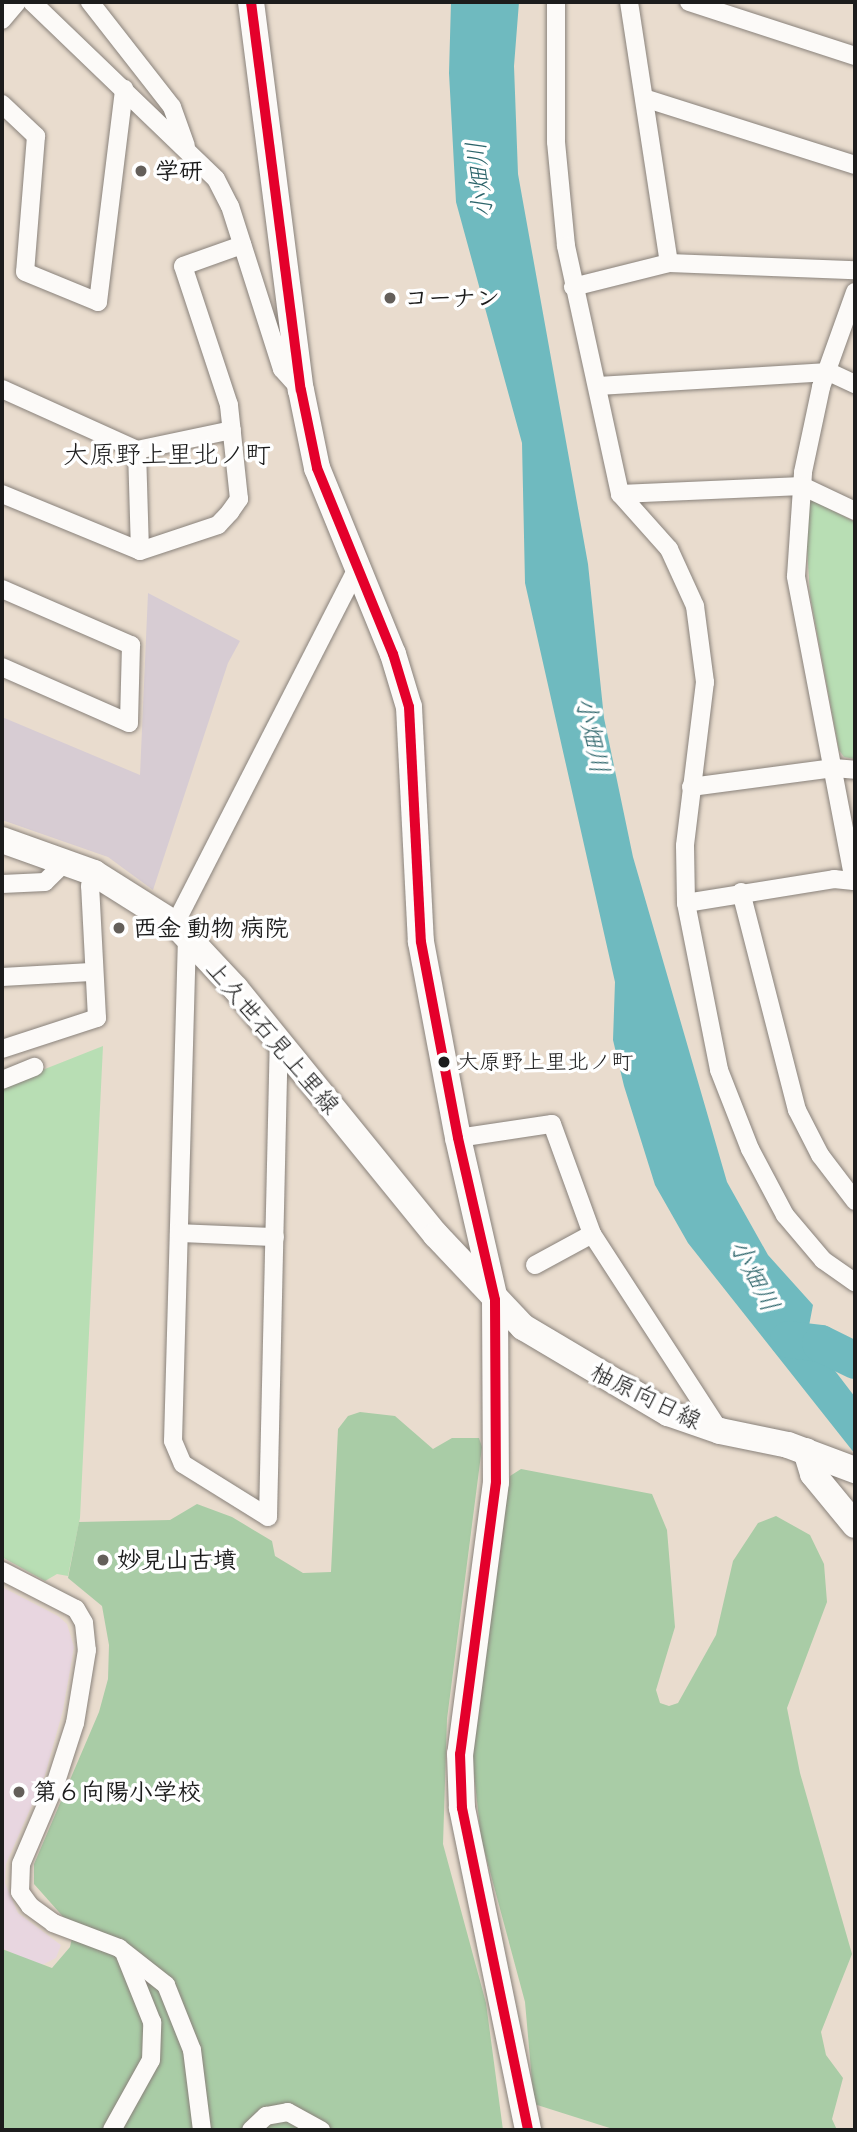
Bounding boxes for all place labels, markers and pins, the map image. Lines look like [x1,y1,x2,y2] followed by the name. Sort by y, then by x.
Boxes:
[155,157,203,185] place label: 学研
[133,163,149,179] marker: 学研
[404,284,500,312] place label: コーナン
[382,290,398,306] marker: コーナン
[133,914,288,942] place label: 西金 動物 病院
[111,920,127,936] marker: 西金 動物 病院
[457,1049,633,1075] place label: 大原野上里北ノ町
[437,1055,451,1069] marker: 大原野上里北ノ町
[117,1546,237,1574] place label: 妙見山古墳
[95,1552,111,1568] marker: 妙見山古墳
[33,1778,201,1806] place label: 第６向陽小学校
[11,1784,27,1800] marker: 第６向陽小学校

